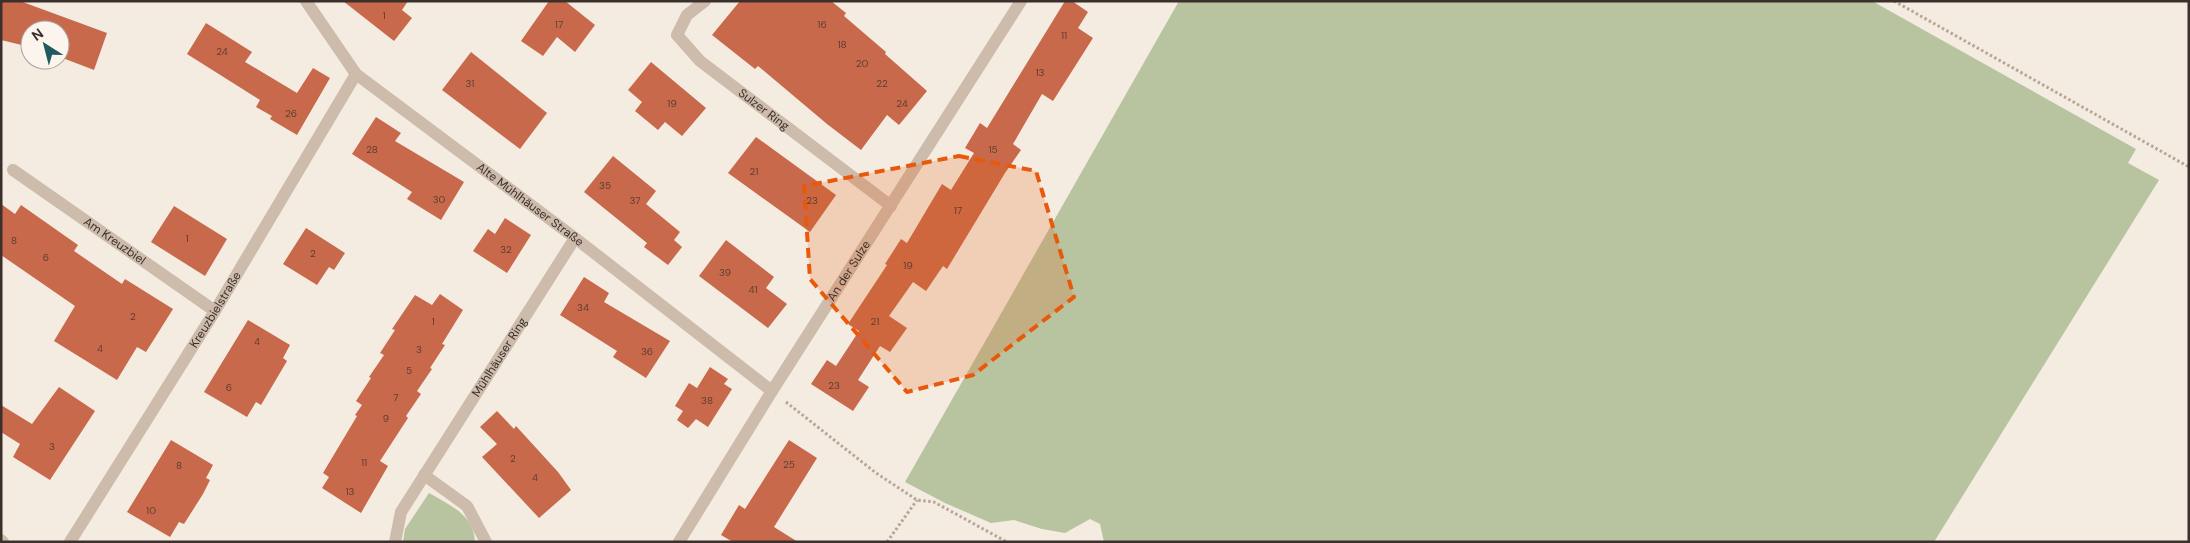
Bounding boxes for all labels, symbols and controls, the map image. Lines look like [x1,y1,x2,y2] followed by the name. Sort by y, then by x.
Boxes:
[382,9,386,22] house number: 1
[555,18,563,31] house number: 17
[817,18,827,31] house number: 16
[20,20,70,70] north arrow
[28,24,47,45] text: N
[1061,29,1067,42] house number: 11
[837,38,847,51] house number: 18
[216,45,228,58] house number: 24
[856,57,868,70] house number: 20
[1035,66,1045,79] house number: 13
[466,77,474,90] house number: 31
[876,77,888,90] house number: 22
[735,85,793,134] street label: Sulzer Ring
[667,97,677,110] house number: 19
[896,97,908,110] house number: 24
[285,107,297,120] house number: 26
[366,143,378,156] house number: 28
[988,143,998,156] house number: 15
[473,159,587,250] street label: Alte Mühlhäuser Straße
[750,165,758,178] house number: 21
[599,179,611,192] house number: 35
[433,193,446,206] house number: 30
[629,194,641,207] house number: 37
[806,194,818,207] house number: 23
[954,204,962,217] house number: 17
[80,214,149,268] street label: Am Kreuzbiel
[185,232,189,245] house number: 1
[11,234,17,247] house number: 8
[823,237,874,304] street label: An der Sulze
[500,243,512,256] house number: 32
[310,247,316,260] house number: 2
[43,251,49,264] house number: 6
[903,259,913,272] house number: 19
[719,266,731,279] house number: 39
[186,269,245,351] street label: Kreuzbielstraße
[748,283,758,296] house number: 41
[577,301,589,314] house number: 34
[130,310,136,323] house number: 2
[468,314,531,400] street label: Mühlhäuser Ring
[431,315,435,328] house number: 1
[871,315,879,328] house number: 21
[254,335,260,348] house number: 4
[97,342,103,355] house number: 4
[416,343,422,356] house number: 3
[641,345,653,358] house number: 36
[406,364,412,377] house number: 5
[828,379,840,392] house number: 23
[226,381,232,394] house number: 6
[393,391,399,404] house number: 7
[701,394,713,407] house number: 38
[383,412,389,425] house number: 9
[49,440,55,453] house number: 3
[510,452,516,465] house number: 2
[361,456,367,469] house number: 11
[783,458,795,471] house number: 25
[176,459,182,472] house number: 8
[532,471,538,484] house number: 4
[345,485,355,498] house number: 13
[146,504,156,517] house number: 10

